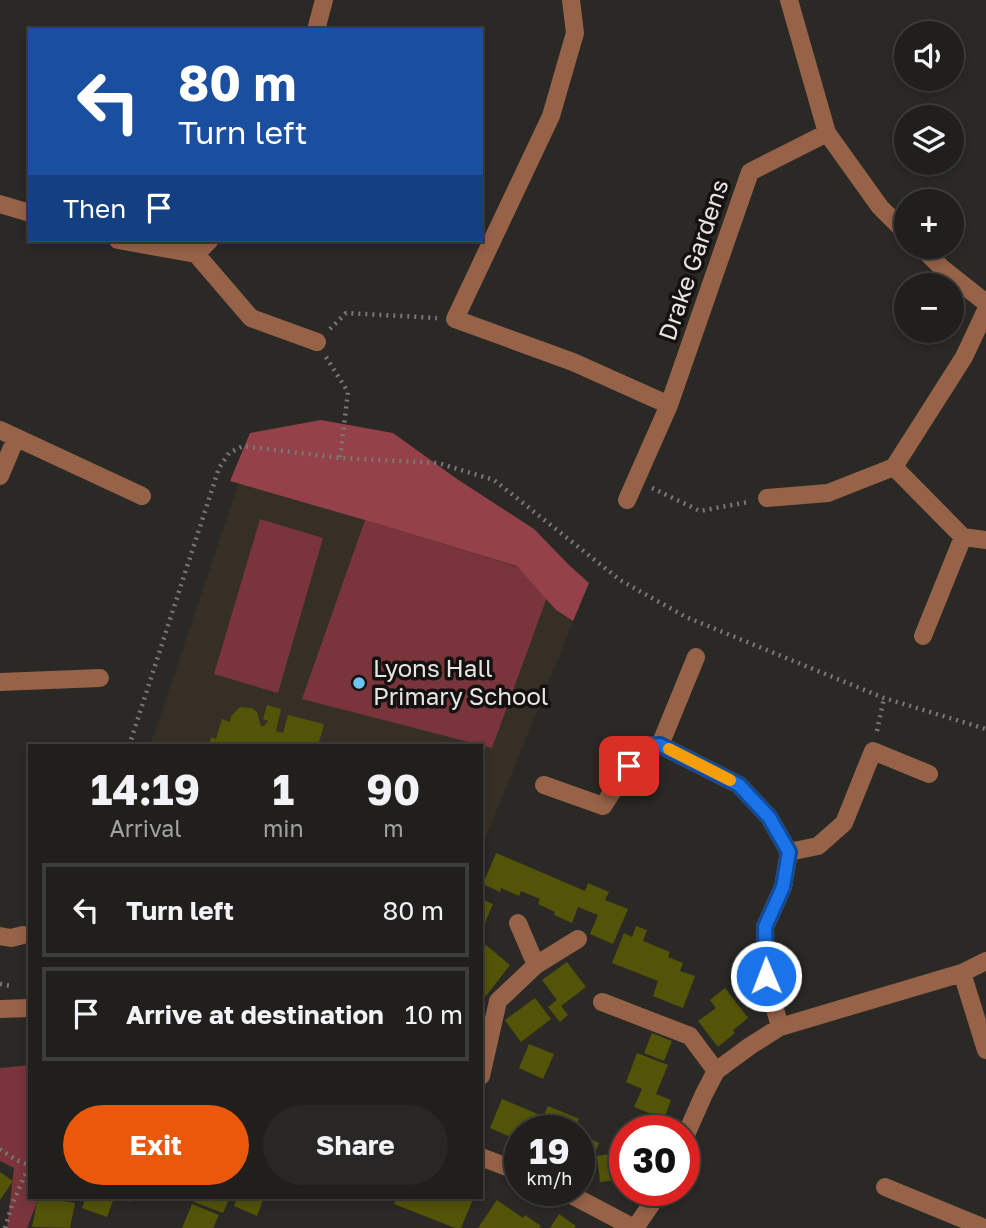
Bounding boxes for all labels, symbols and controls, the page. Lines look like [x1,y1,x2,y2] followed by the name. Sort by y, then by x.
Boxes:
[894,21,964,343] map controls
[894,21,964,91] button: sound
[178,53,296,112] text: 80 m
[63,56,154,147] icon: left
[894,105,964,175] button: layers
[178,113,307,151] text: Turn left
[651,175,734,344] street label: Drake Gardens
[140,189,178,227] icon: arrive
[894,189,964,259] button: +
[63,193,126,224] text: Then
[894,273,964,343] button: −
[373,653,549,710] place label: Lyons Hall Primary School
[351,675,367,691] marker: Lyons Hall Primary School
[599,736,659,796] pin
[610,747,648,785] icon: arrive
[91,764,200,814] text: 14:19
[272,764,294,814] text: 1
[366,764,420,814] text: 90
[109,814,182,842] text: Arrival
[263,814,304,842] text: min
[383,814,403,842] text: m
[67,891,105,929] icon: left
[126,895,234,926] text: Turn left
[383,895,444,926] text: 80 m
[729,939,803,1013] position arrow
[67,995,105,1033] icon: arrive
[126,999,384,1030] text: Arrive at destination
[405,999,463,1030] text: 10 m
[63,1105,249,1185] button: Exit
[263,1105,448,1185] button: Share
[609,1115,700,1206] speed limit sign: 30
[529,1130,570,1172] text: 19
[527,1167,572,1189] text: km/h

